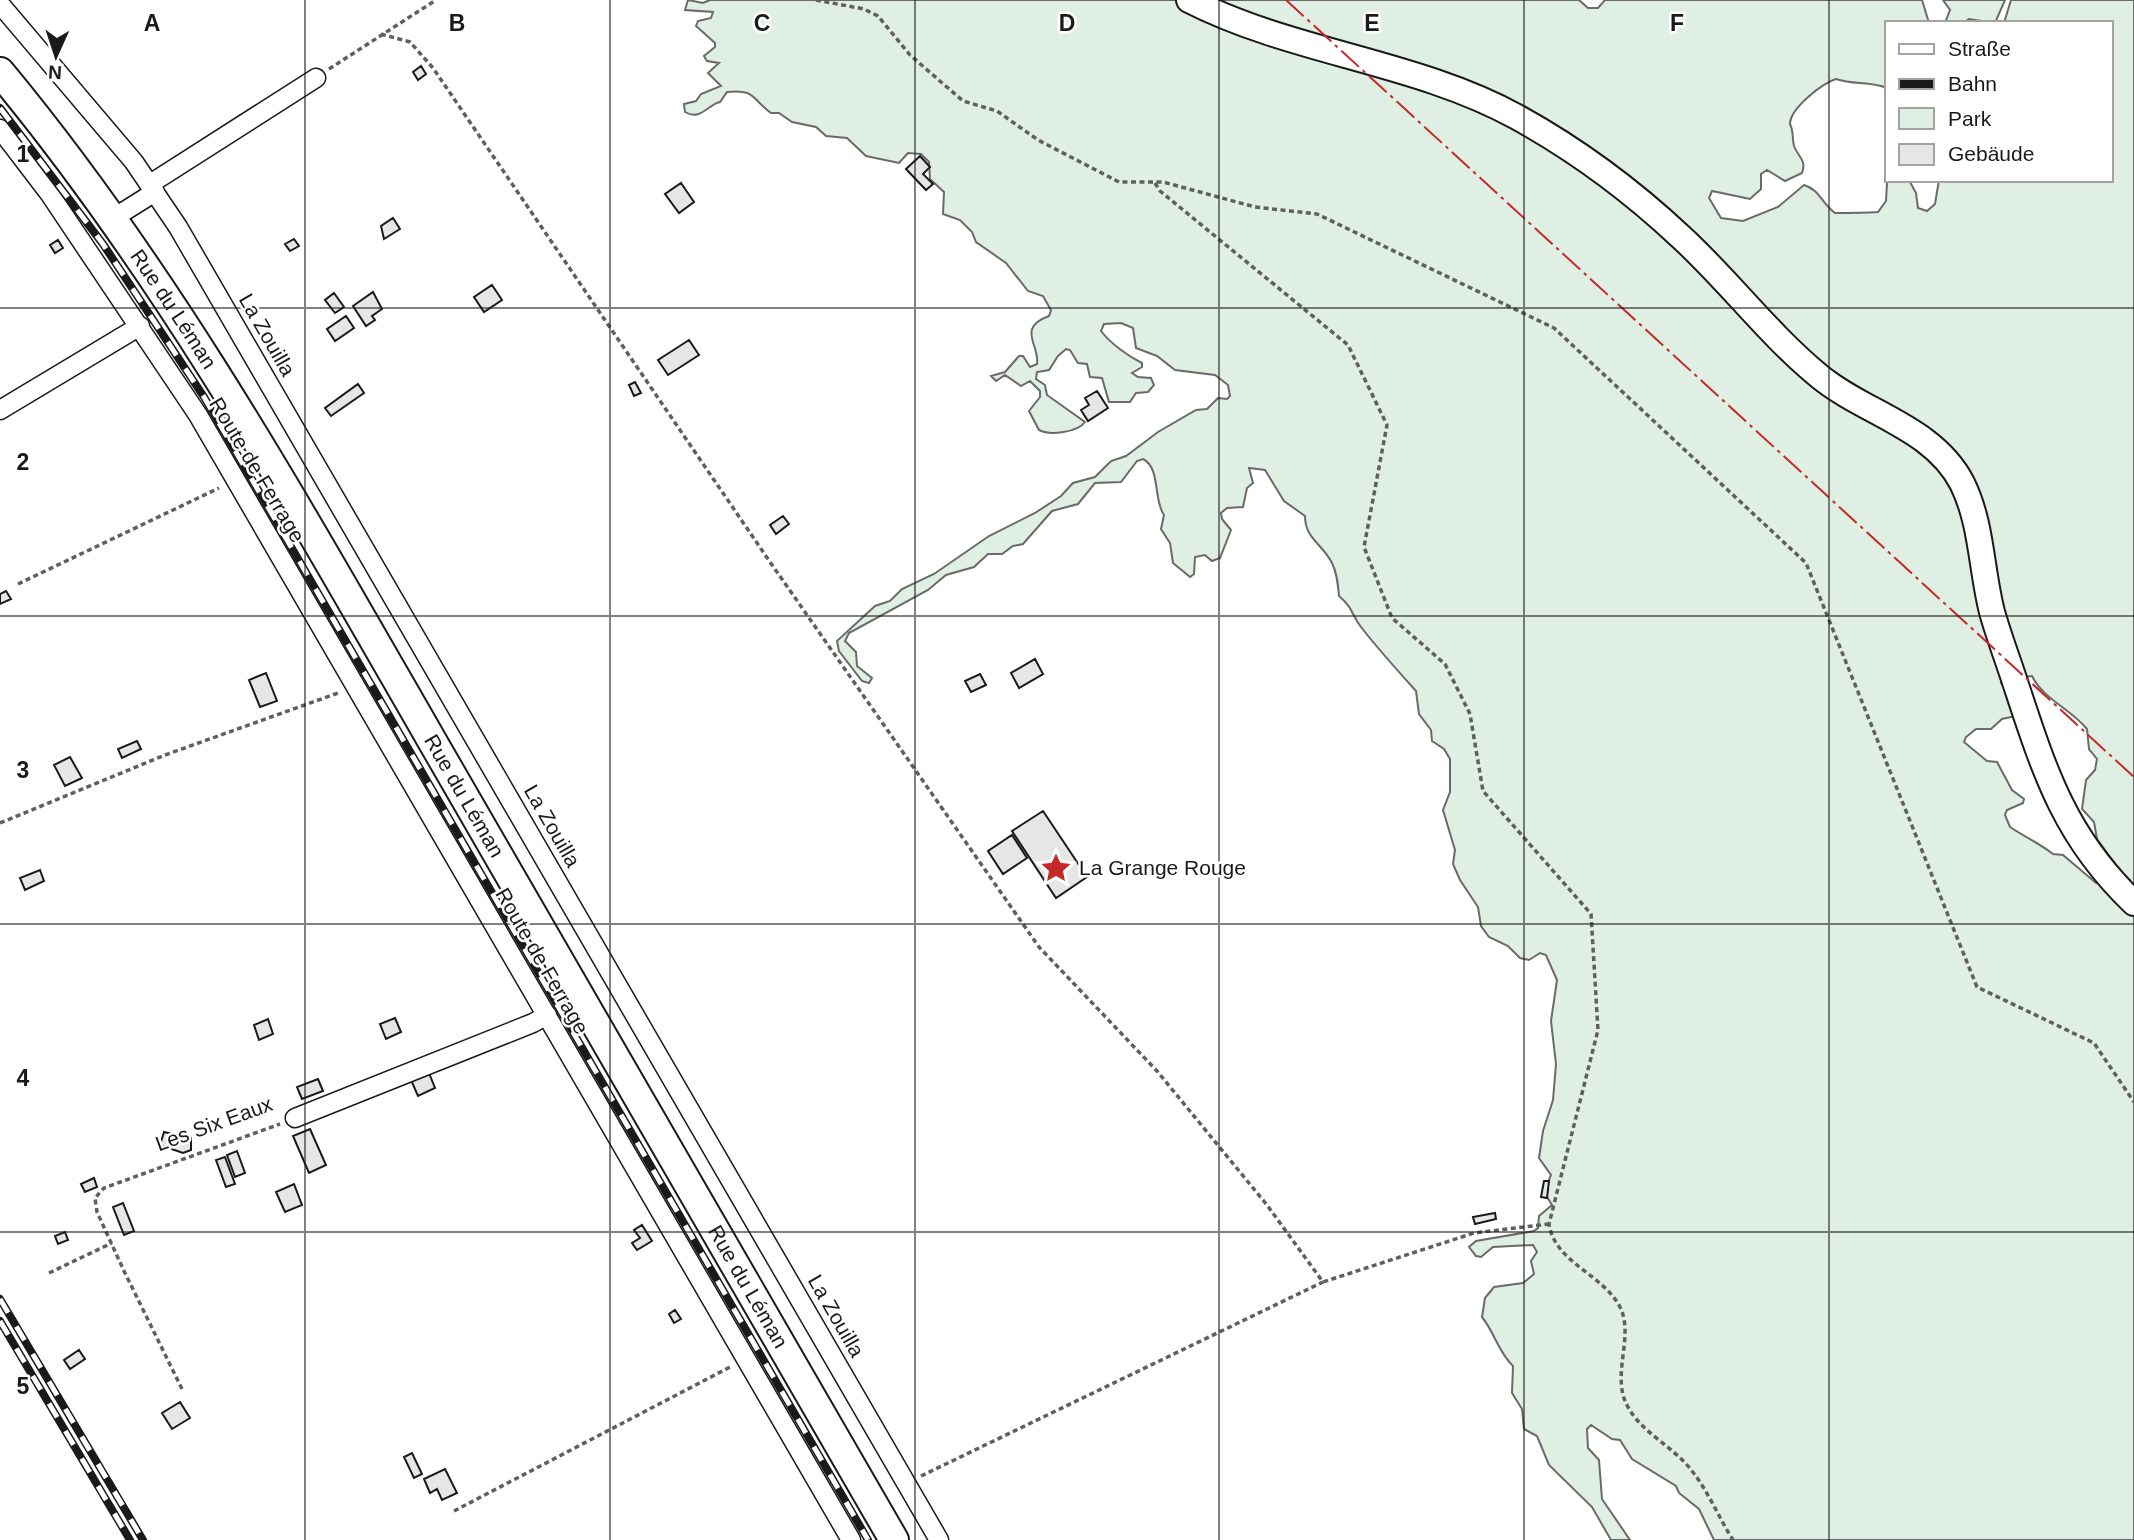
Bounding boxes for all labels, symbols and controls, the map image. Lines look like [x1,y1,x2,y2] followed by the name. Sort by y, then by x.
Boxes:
[144,10,160,36] text: A
[449,10,465,36] text: B
[754,10,770,36] text: C
[1059,10,1075,36] text: D
[1364,10,1380,36] text: E
[1670,10,1684,36] text: F
[21,21,91,91] north arrow
[1885,21,2113,182] legend
[1948,37,2011,60] text: Straße
[48,62,63,83] text: N
[1948,72,1997,95] text: Bahn
[1948,107,1992,130] text: Park
[17,141,30,167] text: 1
[1948,142,2034,165] text: Gebäude
[126,245,221,373] street label: Rue du Léman
[235,290,300,380] street label: La Zouilla
[205,393,310,546] street label: Route de Ferrage
[17,449,29,475] text: 2
[420,730,509,861] street label: Rue du Léman
[17,757,29,783] text: 3
[520,781,585,871] street label: La Zouilla
[1039,851,1073,885] place icon: La Grange Rouge
[1079,856,1246,879] place label: La Grange Rouge
[491,884,594,1038] street label: Route de Ferrage
[17,1065,30,1091] text: 4
[152,1092,276,1155] street label: Les Six Eaux
[704,1221,793,1352] street label: Rue du Léman
[804,1271,869,1361] street label: La Zouilla
[17,1373,30,1399] text: 5

